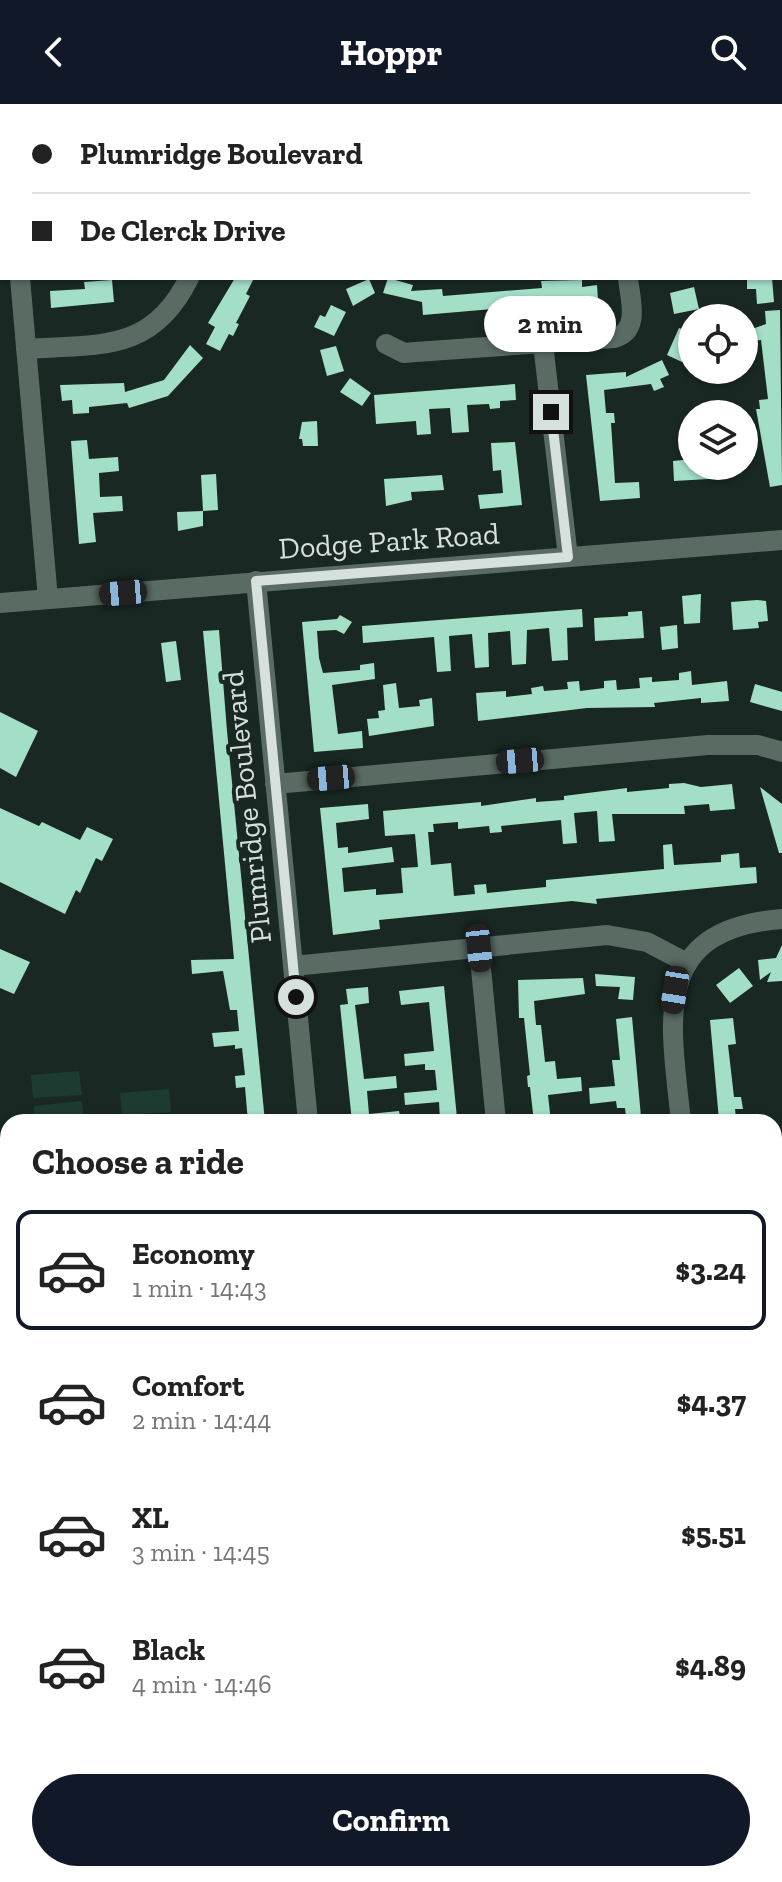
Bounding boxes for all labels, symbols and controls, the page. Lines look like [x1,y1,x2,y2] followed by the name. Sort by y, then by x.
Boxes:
[32,30,76,74] icon: back
[706,30,750,74] icon: search
[340,31,442,74] text: Hoppr
[80,136,362,172] text: Plumridge Boulevard
[80,213,286,249] text: De Clerck Drive
[485,296,617,352] callout: 2 min
[678,304,758,480] map controls
[678,304,758,384] button: locate
[518,308,582,340] text: 2 min
[533,394,569,430] route end
[678,400,758,480] button: layers
[277,515,501,567] street label: Dodge Park Road
[98,579,148,607] car
[215,669,279,945] street label: Plumridge Boulevard
[495,747,545,775] car
[306,764,356,792] car
[465,923,493,973] car
[659,964,691,1016] car
[278,979,314,1015] route start
[32,1140,244,1183] text: Choose a ride
[36,1234,108,1306] icon: car
[132,1236,255,1272] text: Economy
[675,1252,746,1288] text: $3.24
[132,1272,267,1304] text: 1 min · 14:43
[36,1366,108,1438] icon: car
[132,1368,244,1404] text: Comfort
[676,1384,746,1420] text: $4.37
[132,1404,271,1436] text: 2 min · 14:44
[36,1498,108,1570] icon: car
[132,1500,169,1536] text: XL
[681,1516,746,1552] text: $5.51
[132,1536,270,1568] text: 3 min · 14:45
[36,1630,108,1702] icon: car
[132,1632,205,1668] text: Black
[675,1648,746,1684] text: $4.89
[132,1668,272,1700] text: 4 min · 14:46
[32,1774,750,1866] button: Confirm

